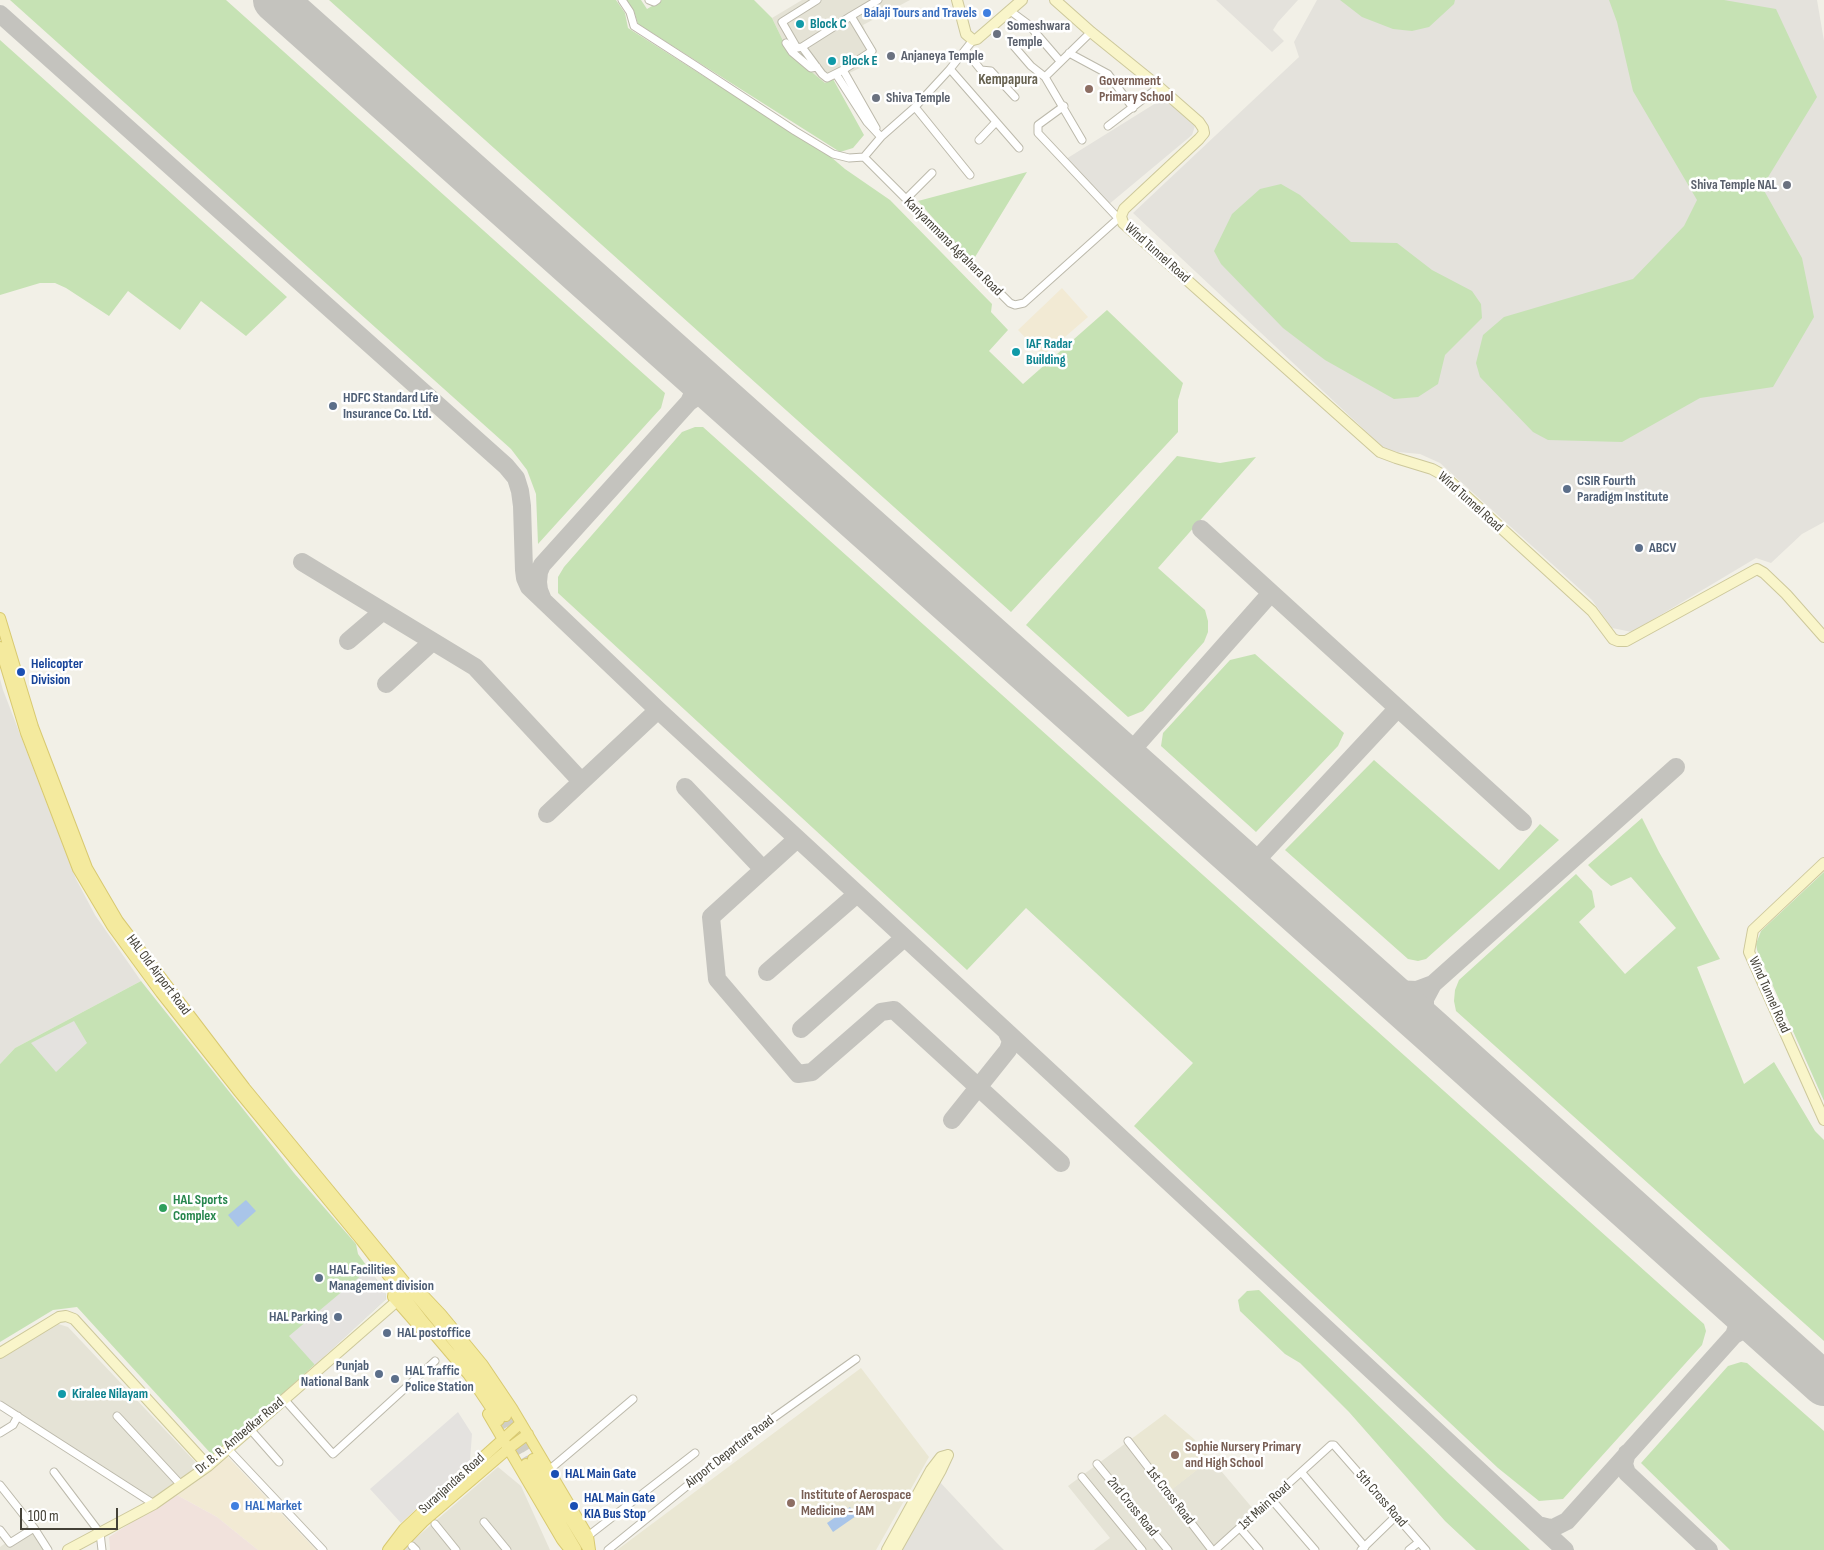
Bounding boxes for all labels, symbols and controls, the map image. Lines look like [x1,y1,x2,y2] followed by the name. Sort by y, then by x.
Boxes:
[864,5,977,21] place label: Balaji Tours and Travels
[981,7,993,19] marker: Balaji Tours and Travels
[810,16,847,32] place label: Block C
[794,18,806,30] marker: Block C
[1007,18,1070,50] place label: Someshwara Temple
[991,28,1003,40] marker: Someshwara Temple
[901,48,984,64] place label: Anjaneya Temple
[885,50,897,62] marker: Anjaneya Temple
[842,53,878,69] place label: Block E
[826,55,838,67] marker: Block E
[978,71,1038,89] district label: Kempapura
[1099,73,1173,105] place label: Government Primary School
[1083,83,1095,95] marker: Government Primary School
[886,90,950,106] place label: Shiva Temple
[870,92,882,104] marker: Shiva Temple
[1691,177,1777,193] place label: Shiva Temple NAL
[1781,179,1793,191] marker: Shiva Temple NAL
[900,194,1006,300] street label: Kariyammana Agrahara Road
[1121,219,1193,287] street label: Wind Tunnel Road
[1026,336,1072,368] place label: IAF Radar Building
[1010,346,1022,358] marker: IAF Radar Building
[343,390,438,422] place label: HDFC Standard Life Insurance Co. Ltd.
[327,400,339,412] marker: HDFC Standard Life Insurance Co. Ltd.
[1434,468,1506,536] street label: Wind Tunnel Road
[1577,473,1669,506] place label: CSIR Fourth Paradigm Institute
[1561,483,1573,495] marker: CSIR Fourth Paradigm Institute
[1649,540,1676,556] place label: ABCV
[1633,542,1645,554] marker: ABCV
[31,656,83,689] place label: Helicopter Division
[15,666,27,678] marker: Helicopter Division
[122,931,194,1019] street label: HAL Old Airport Road
[1745,954,1793,1036] street label: Wind Tunnel Road
[173,1192,228,1224] place label: HAL Sports Complex
[157,1202,169,1214] marker: HAL Sports Complex
[329,1262,434,1294] place label: HAL Facilities Management division
[313,1272,325,1284] marker: HAL Facilities Management division
[269,1309,328,1325] place label: HAL Parking
[332,1311,344,1323] marker: HAL Parking
[397,1325,471,1341] place label: HAL postoffice
[381,1327,393,1339] marker: HAL postoffice
[301,1358,369,1390] place label: Punjab National Bank
[405,1363,474,1395] place label: HAL Traffic Police Station
[373,1368,385,1380] marker: Punjab National Bank
[389,1373,401,1385] marker: HAL Traffic Police Station
[72,1386,148,1402] place label: Kiralee Nilayam
[56,1388,68,1400] marker: Kiralee Nilayam
[192,1394,288,1478] street label: Dr. B. R. Ambedkar Road
[682,1412,778,1492] street label: Airport Departure Road
[1185,1439,1301,1471] place label: Sophie Nursery Primary and High School
[1169,1449,1181,1461] marker: Sophie Nursery Primary and High School
[416,1450,488,1518] street label: Suranjandas Road
[1142,1464,1198,1528] street label: 1st Cross Road
[565,1466,636,1482] place label: HAL Main Gate
[1352,1467,1410,1531] street label: 5th Cross Road
[549,1468,561,1480] marker: HAL Main Gate
[1103,1474,1161,1540] street label: 2nd Cross Road
[1235,1478,1295,1534] street label: 1st Main Road
[801,1487,911,1520] place label: Institute of Aerospace Medicine - IAM
[584,1490,655,1522] place label: HAL Main Gate KIA Bus Stop
[785,1497,797,1509] marker: Institute of Aerospace Medicine - IAM
[22,1498,120,1530] scale bar
[245,1498,302,1514] place label: HAL Market
[229,1500,241,1512] marker: HAL Market
[568,1500,580,1512] marker: HAL Main Gate KIA Bus Stop
[28,1507,59,1526] text: 100 m

